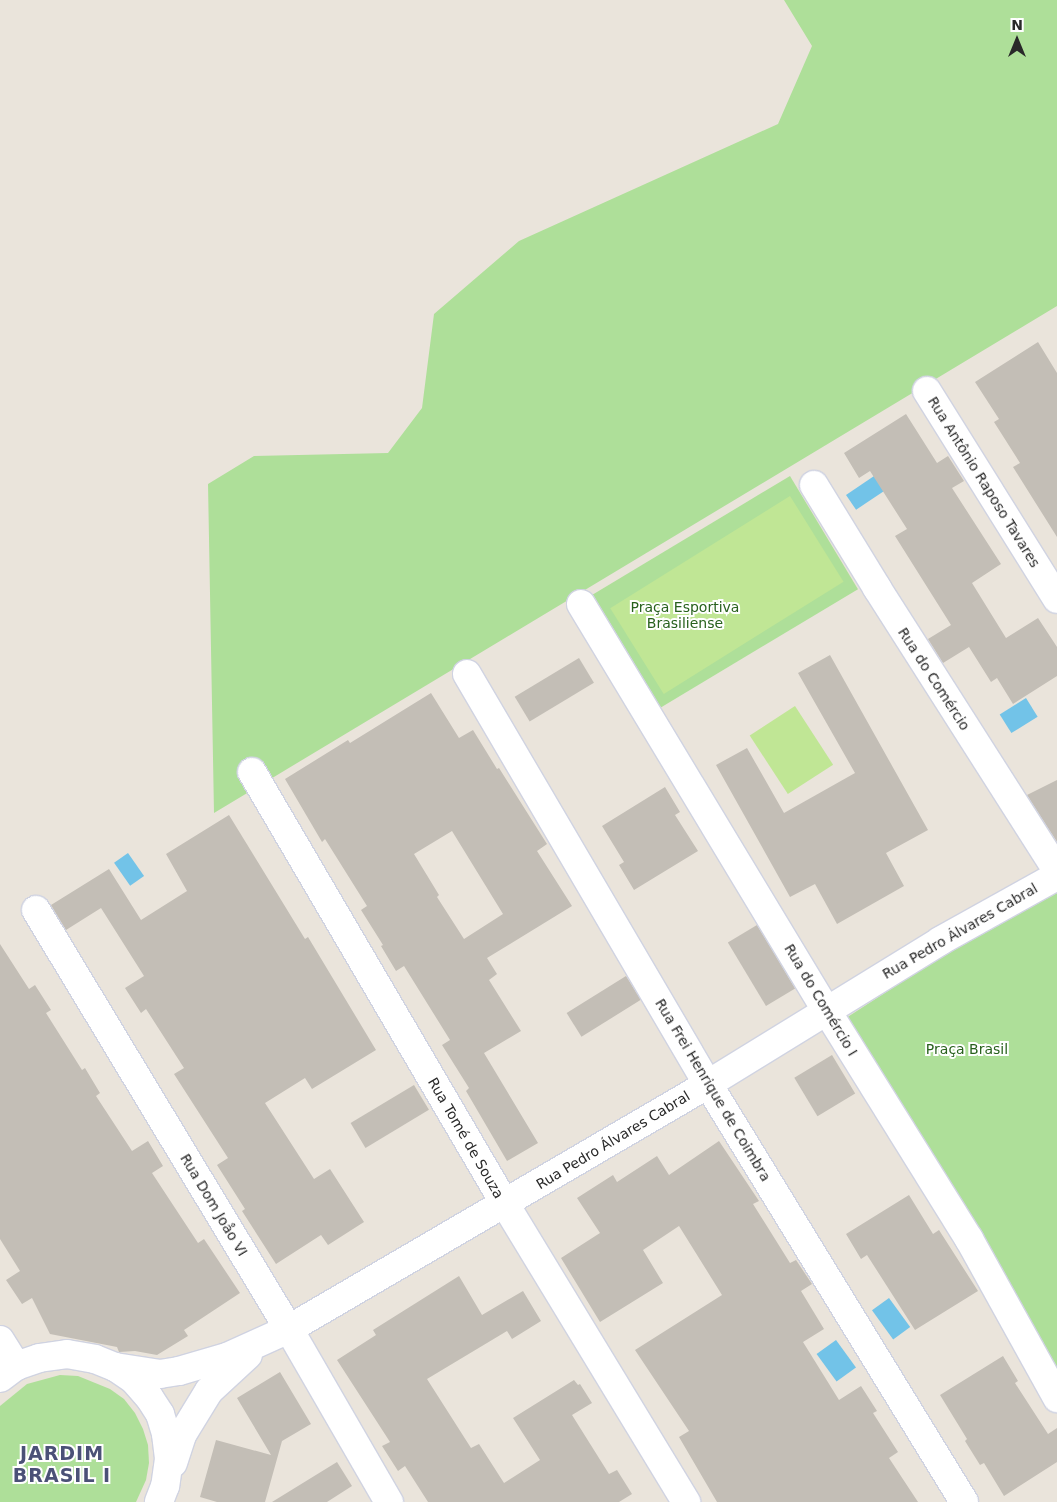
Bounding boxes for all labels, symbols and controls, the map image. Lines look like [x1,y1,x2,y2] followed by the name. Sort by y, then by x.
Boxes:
[992,15,1042,65] north arrow
[1011,17,1023,33] text: N
[924,394,1044,570] street label: Rua Antônio Raposo Tavares
[631,599,739,632] park label: Praça Esportiva Brasiliense
[895,624,973,734] street label: Rua do Comércio
[879,880,1041,982] street label: Rua Pedro Álvares Cabral
[781,941,861,1059] street label: Rua do Comércio I
[652,996,774,1184] street label: Rua Frei Henrique de Coimbra
[926,1041,1008,1057] park label: Praça Brasil
[425,1075,507,1201] street label: Rua Tomé de Souza
[533,1087,693,1193] street label: Rua Pedro Álvares Cabral
[177,1151,251,1259] street label: Rua Dom Joåo VI
[12,1443,112,1487] district label: JARDIM BRASIL I

